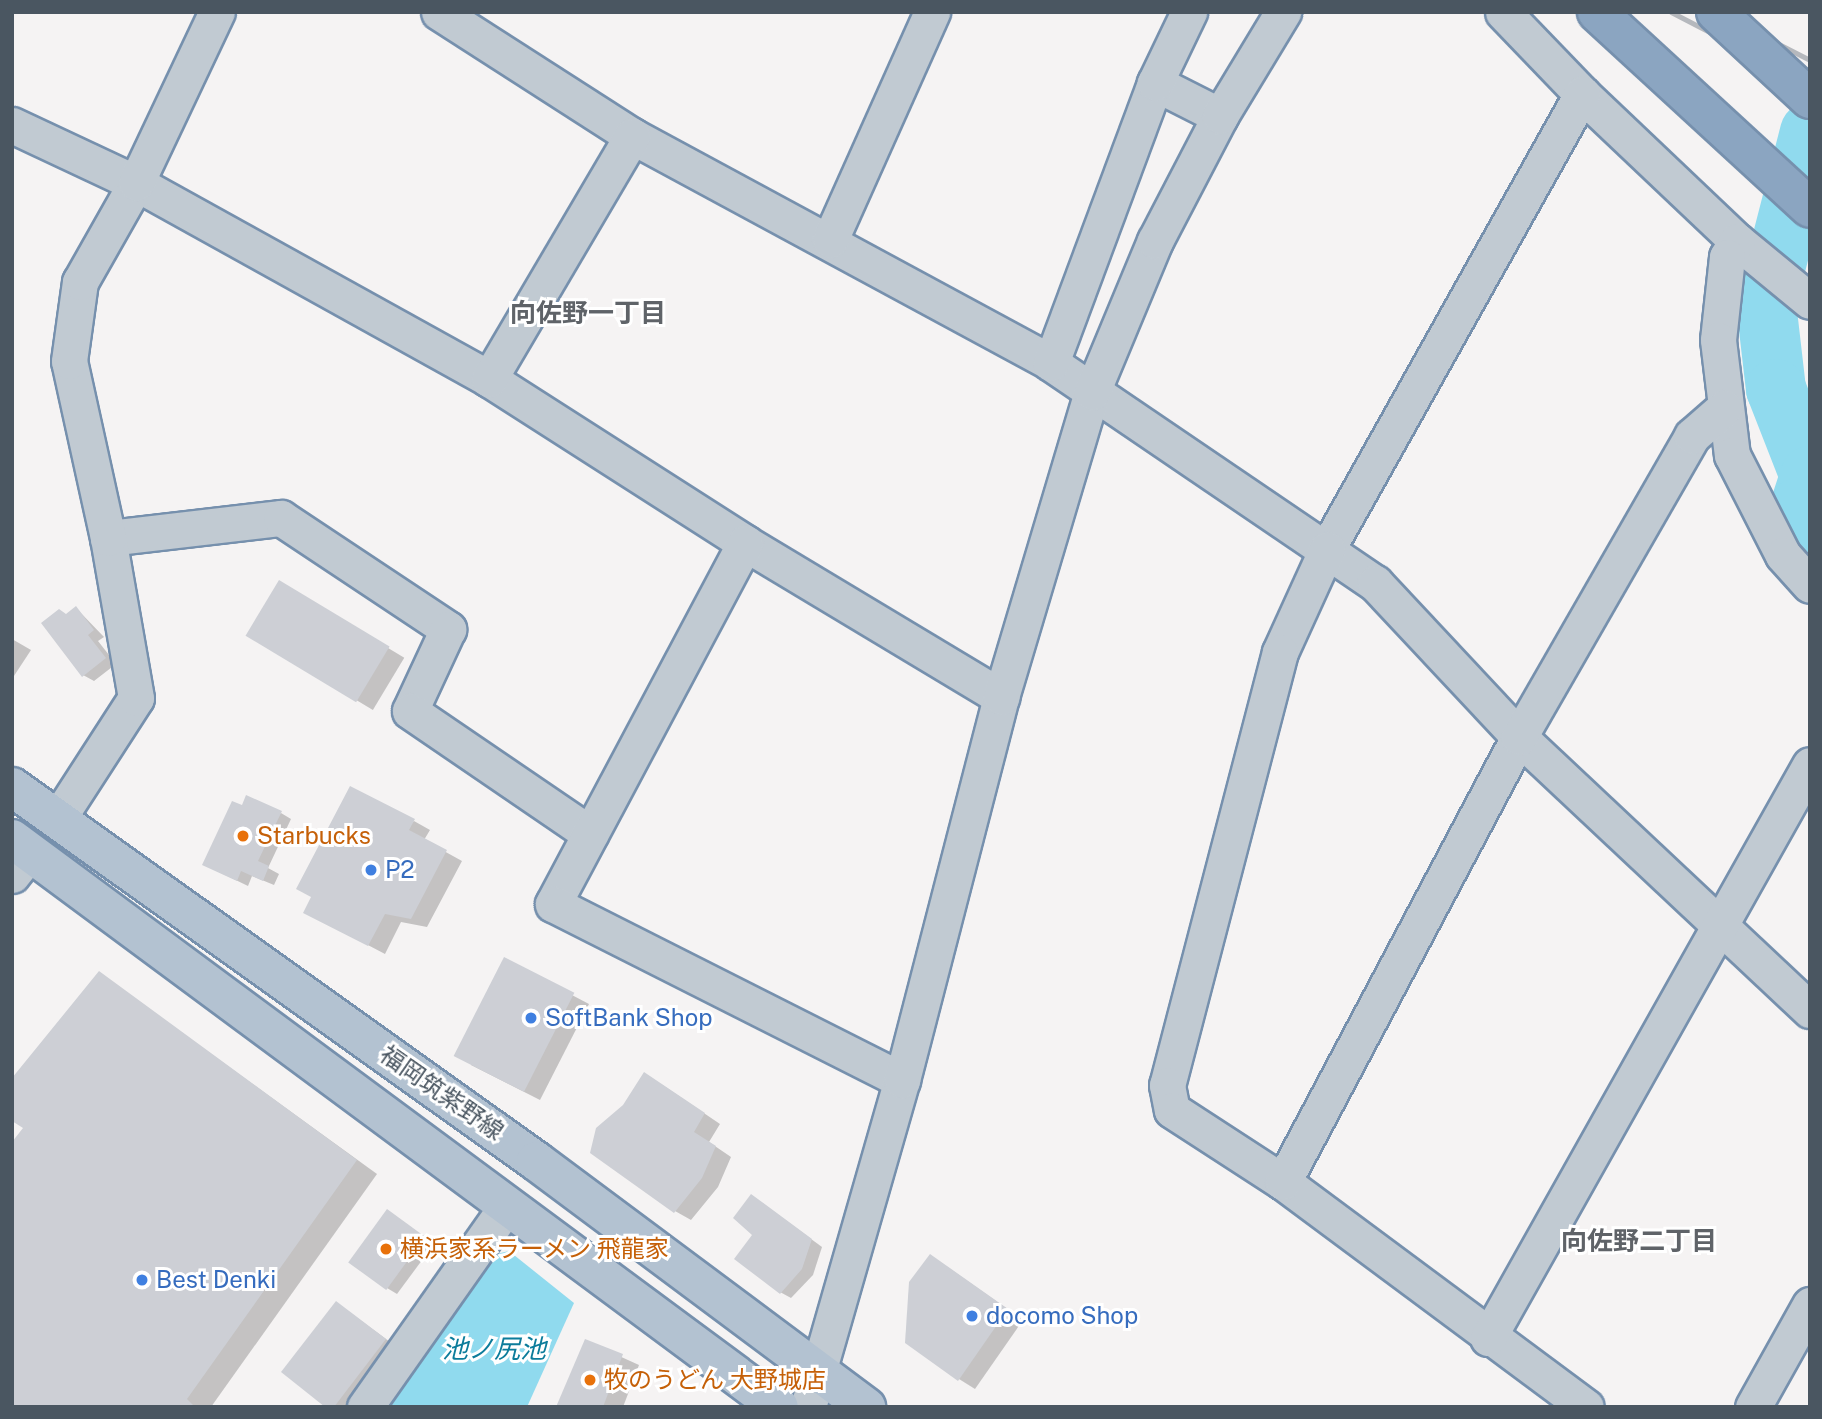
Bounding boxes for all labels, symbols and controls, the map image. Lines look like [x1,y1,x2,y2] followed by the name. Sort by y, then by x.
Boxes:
[510,297,666,329] district label: 向佐野一丁目
[257,822,371,850] place label: Starbucks
[235,828,251,844] marker: Starbucks
[385,856,415,884] place label: P2
[363,862,379,878] marker: P2
[545,1004,713,1032] place label: SoftBank Shop
[523,1010,539,1026] marker: SoftBank Shop
[375,1040,509,1146] street label: 福岡筑紫野線
[1561,1225,1717,1257] district label: 向佐野二丁目
[400,1235,670,1263] place label: 横浜家系ラーメン 飛龍家
[378,1241,394,1257] marker: 横浜家系ラーメン 飛龍家
[156,1266,276,1294] place label: Best Denki
[134,1272,150,1288] marker: Best Denki
[986,1302,1138,1330] place label: docomo Shop
[964,1308,980,1324] marker: docomo Shop
[442,1333,546,1365] water label: 池ノ尻池
[604,1366,826,1394] place label: 牧のうどん 大野城店
[582,1372,598,1388] marker: 牧のうどん 大野城店

